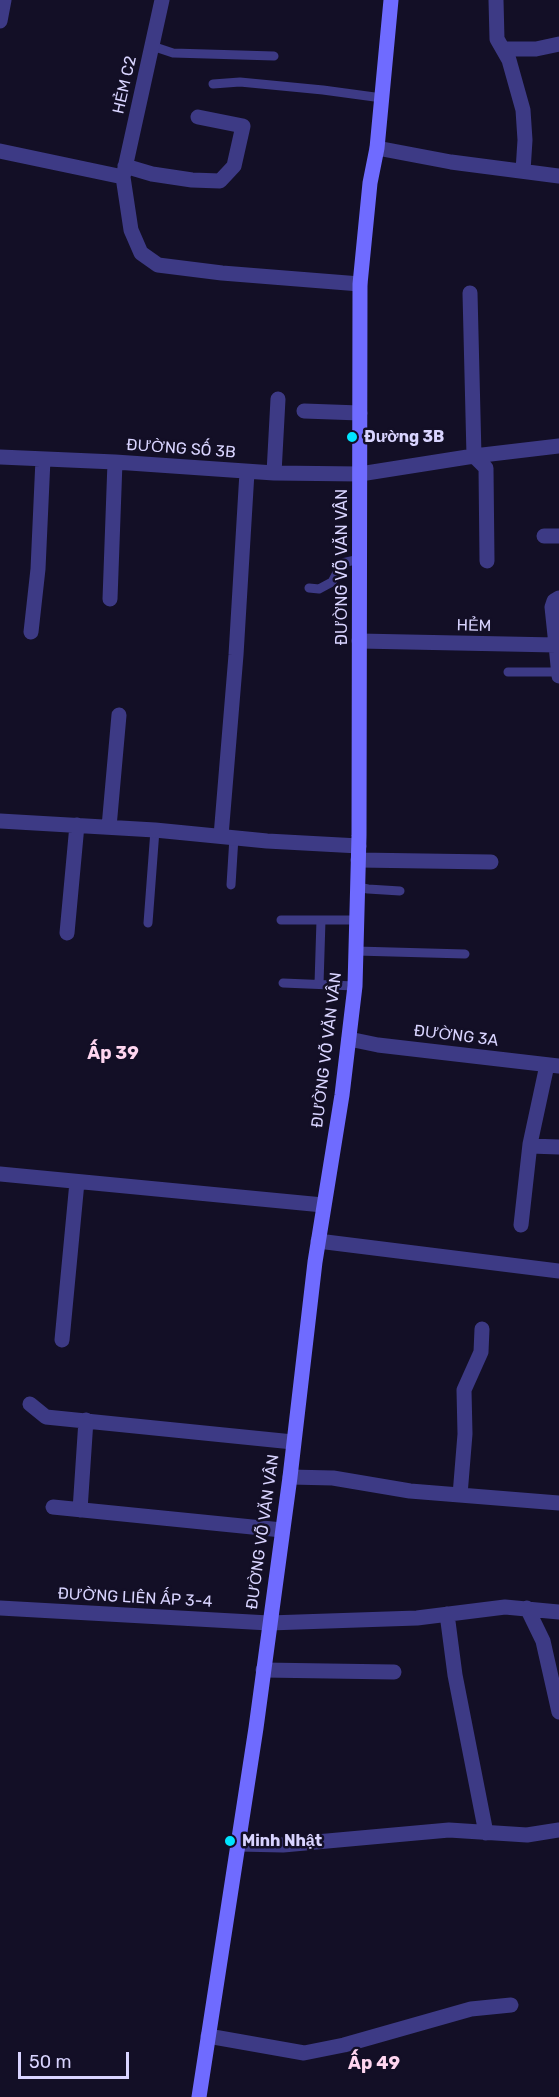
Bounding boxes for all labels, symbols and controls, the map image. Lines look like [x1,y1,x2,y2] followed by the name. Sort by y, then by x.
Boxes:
[109,54,141,116] street label: HẺM C2
[364,427,444,447] place label: Đường 3B
[345,430,359,444] marker: Đường 3B
[126,436,236,462] street label: ĐƯỜNG SỐ 3B
[332,489,352,645] street label: ĐƯỜNG VÕ VĂN VÂN
[456,616,492,636] street label: HẺM
[308,971,346,1129] street label: ĐƯỜNG VÕ VĂN VÂN
[413,1021,499,1051] street label: ĐƯỜNG 3A
[87,1043,139,1065] district label: Ấp 39
[243,1453,283,1611] street label: ĐƯỜNG VÕ VĂN VÂN
[57,1584,213,1612] street label: ĐƯỜNG LIÊN ẤP 3-4
[242,1831,322,1851] place label: Minh Nhật
[223,1834,237,1848] marker: Minh Nhật
[21,2040,132,2078] scale bar
[29,2051,72,2073] text: 50 m
[348,2053,400,2075] district label: Ấp 49

